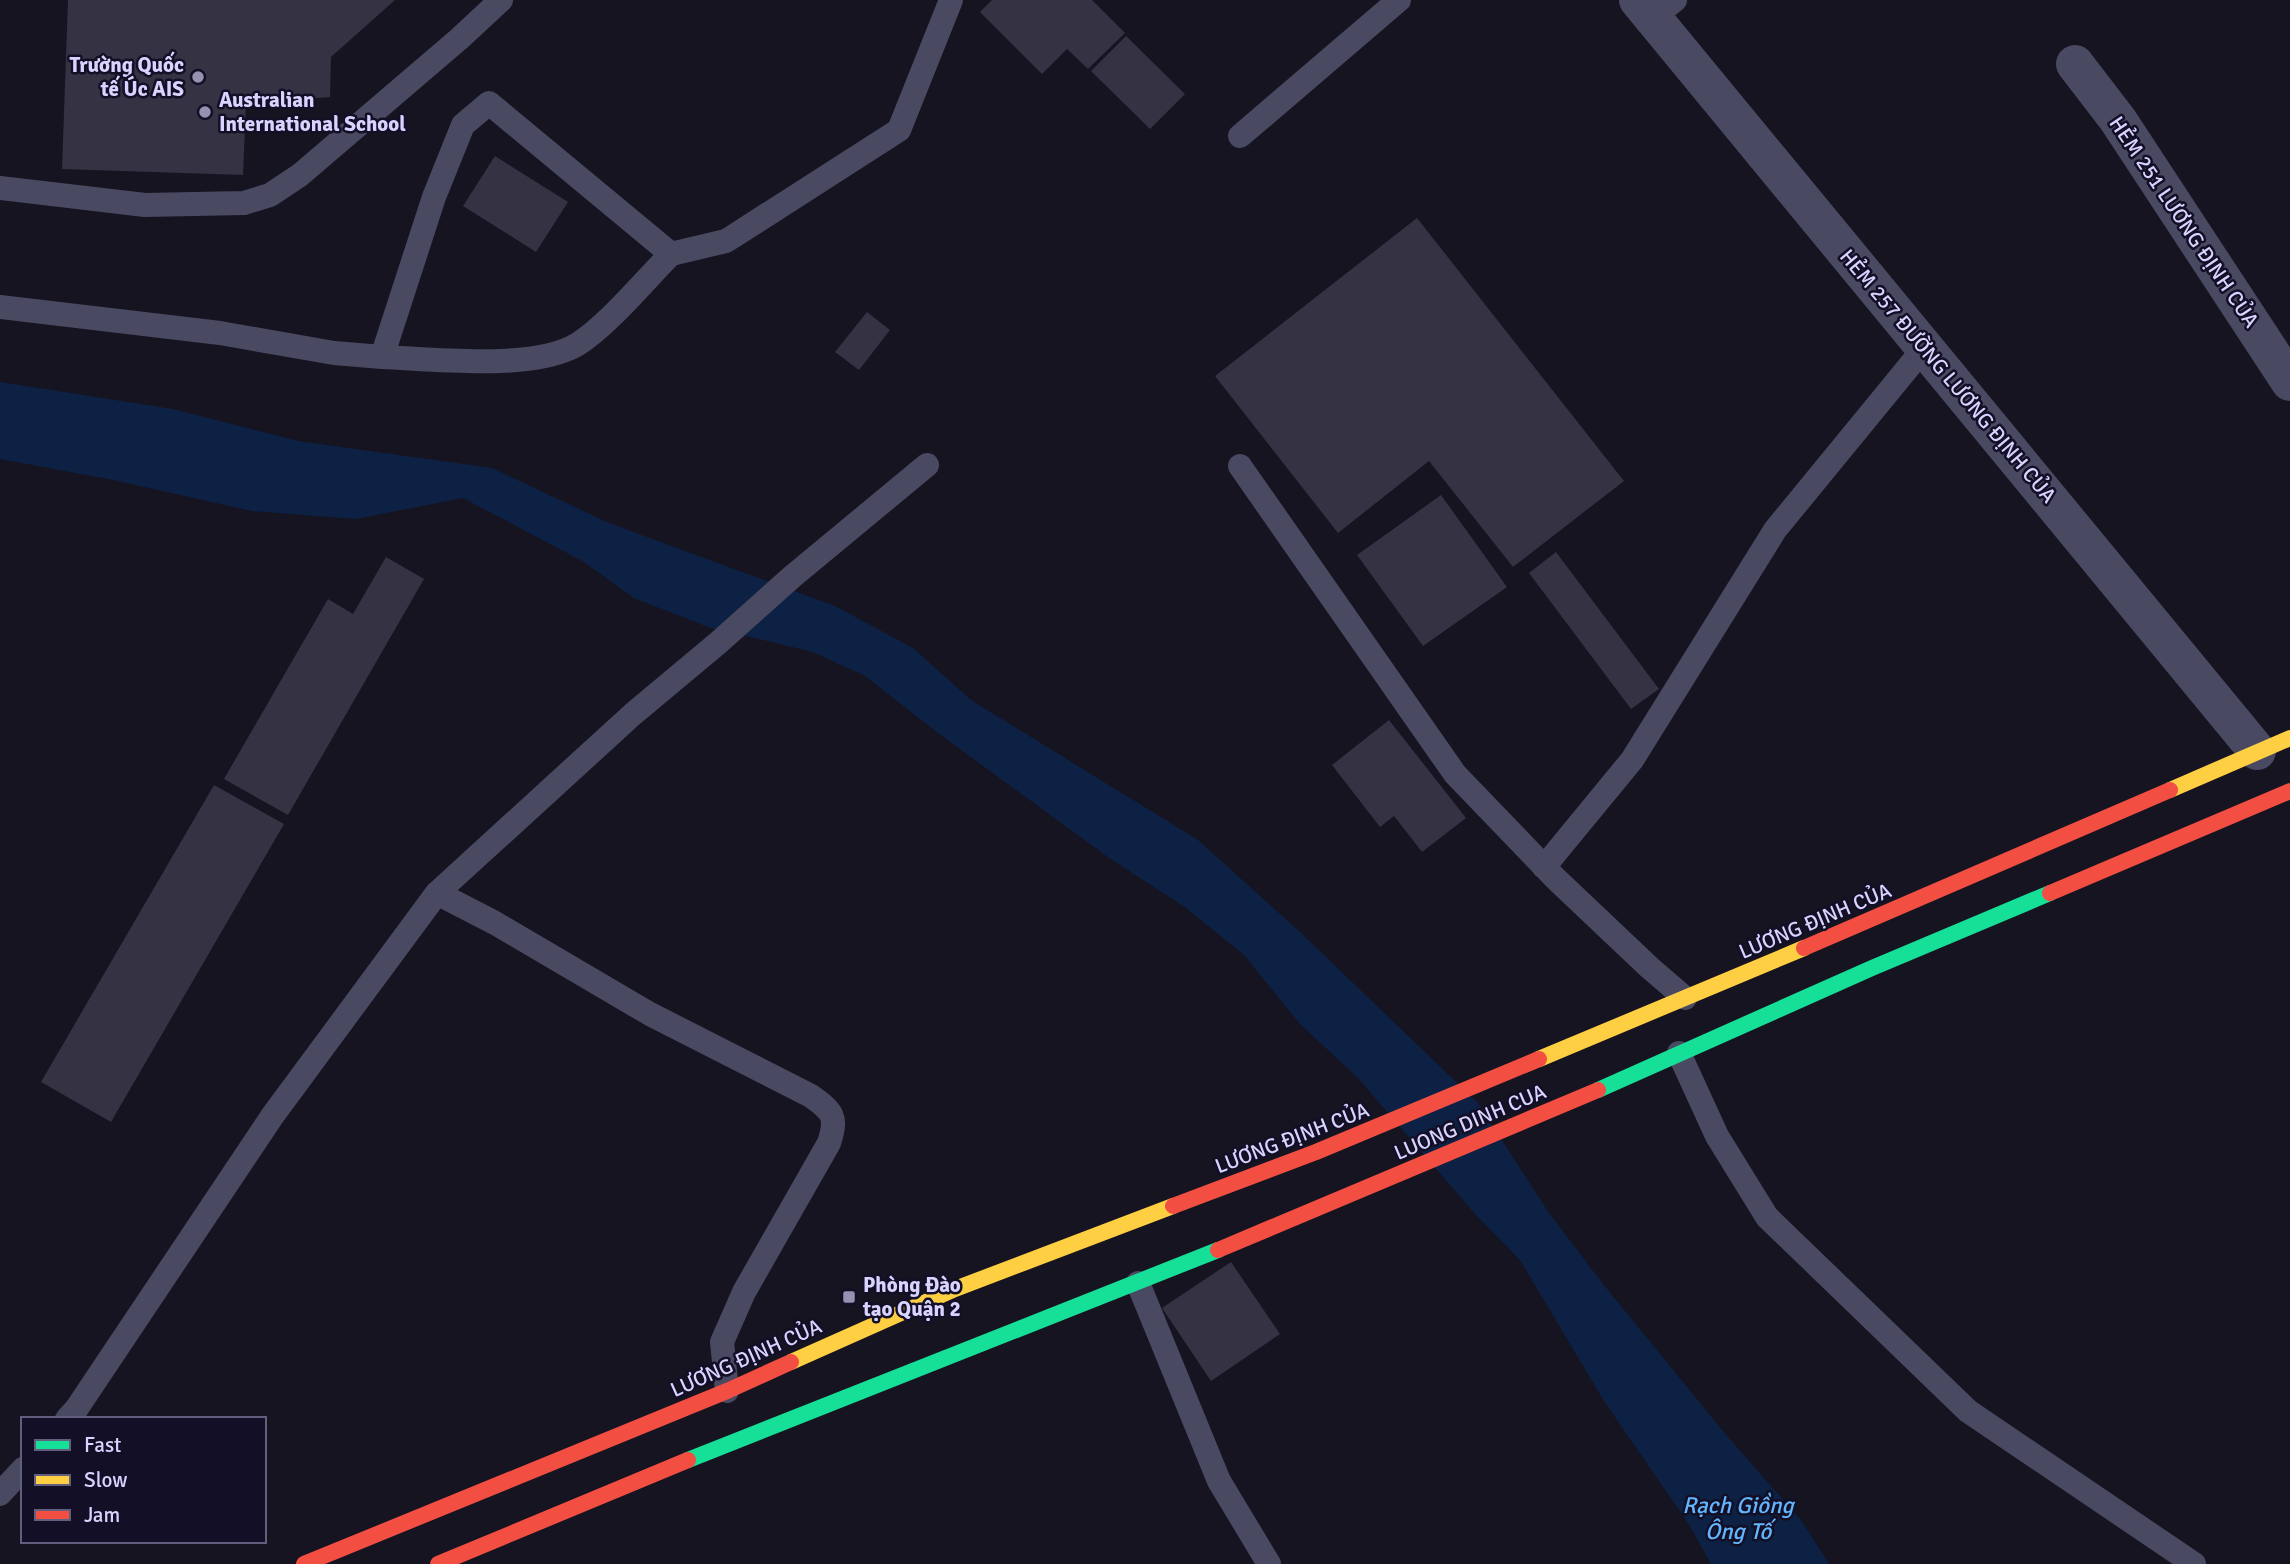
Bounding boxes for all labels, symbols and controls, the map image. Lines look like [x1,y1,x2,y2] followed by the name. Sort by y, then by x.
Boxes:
[69,51,184,102] place label: Trường Quốc tế Úc AIS
[190,69,206,85] marker: Trường Quốc tế Úc AIS
[219,87,406,137] place label: Australian International School
[197,104,213,120] marker: Australian International School
[2104,111,2265,333] street label: HẺM 251 LƯƠNG ĐỊNH CỦA
[1834,243,2063,508] street label: HẺM 257 ĐƯỜNG LƯƠNG ĐỊNH CỦA
[1735,876,1895,965] street label: LƯƠNG ĐỊNH CỦA
[1390,1078,1550,1166] street label: LUONG DINH CUA
[1211,1096,1373,1179] street label: LƯƠNG ĐỊNH CỦA
[862,1272,961,1322] place label: Phòng Đào tạo Quận 2
[841,1289,857,1305] marker: Phòng Đào tạo Quận 2
[666,1312,826,1403] street label: LƯƠNG ĐỊNH CỦA
[21,1417,266,1543] legend
[84,1432,121,1458] text: Fast
[84,1467,128,1493] text: Slow
[1682,1491,1796,1546] water label: Rạch Giồng Ông Tố
[84,1502,120,1528] text: Jam

